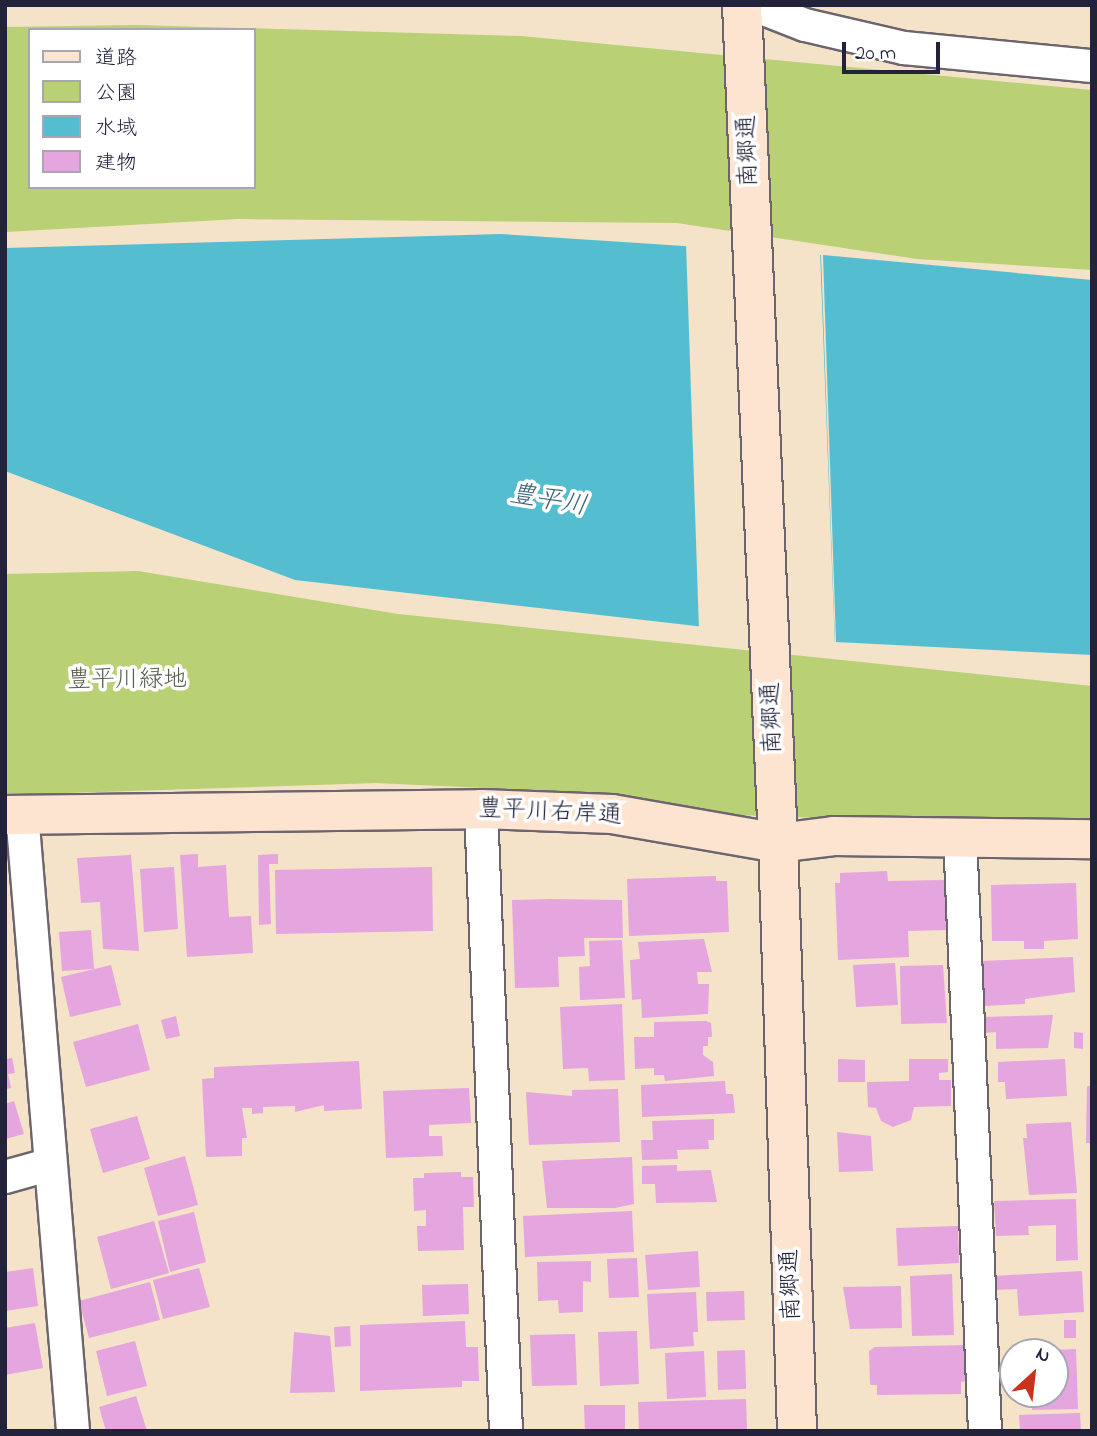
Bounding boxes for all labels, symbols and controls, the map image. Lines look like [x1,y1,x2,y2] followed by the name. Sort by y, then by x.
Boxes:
[28,28,256,189] legend
[845,28,943,72] scale bar
[855,39,896,69] text: 20 m
[95,44,137,74] text: 道路
[95,79,137,109] text: 公園
[95,114,137,144] text: 水域
[733,115,765,187] street label: 南郷通
[95,149,137,179] text: 建物
[507,480,589,524] water label: 豊平川
[67,667,187,695] park label: 豊平川緑地
[757,682,789,754] street label: 南郷通
[477,795,623,831] street label: 豊平川右岸通
[776,1249,808,1321] street label: 南郷通
[999,1338,1069,1408] north arrow
[1031,1341,1055,1371] text: N

